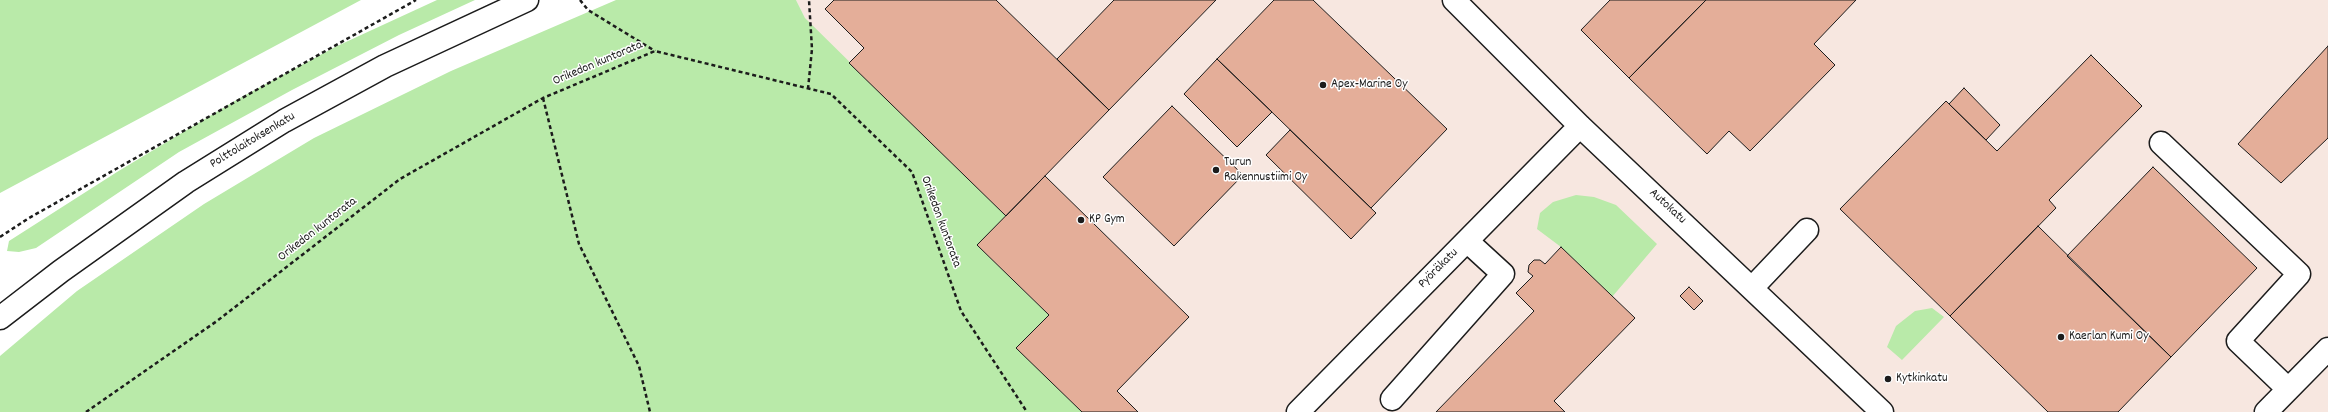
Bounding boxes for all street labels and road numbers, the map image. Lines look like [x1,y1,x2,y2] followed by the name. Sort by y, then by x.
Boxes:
[551,38,645,90] street label: Orikedon kuntorata
[208,109,298,173] street label: Polttolaitoksenkatu
[916,174,964,270] street label: Orikedon kuntorata
[1645,186,1689,228] street label: Autokatu
[275,194,361,266] street label: Orikedon kuntorata
[1416,246,1462,292] street label: Pyöräkatu

